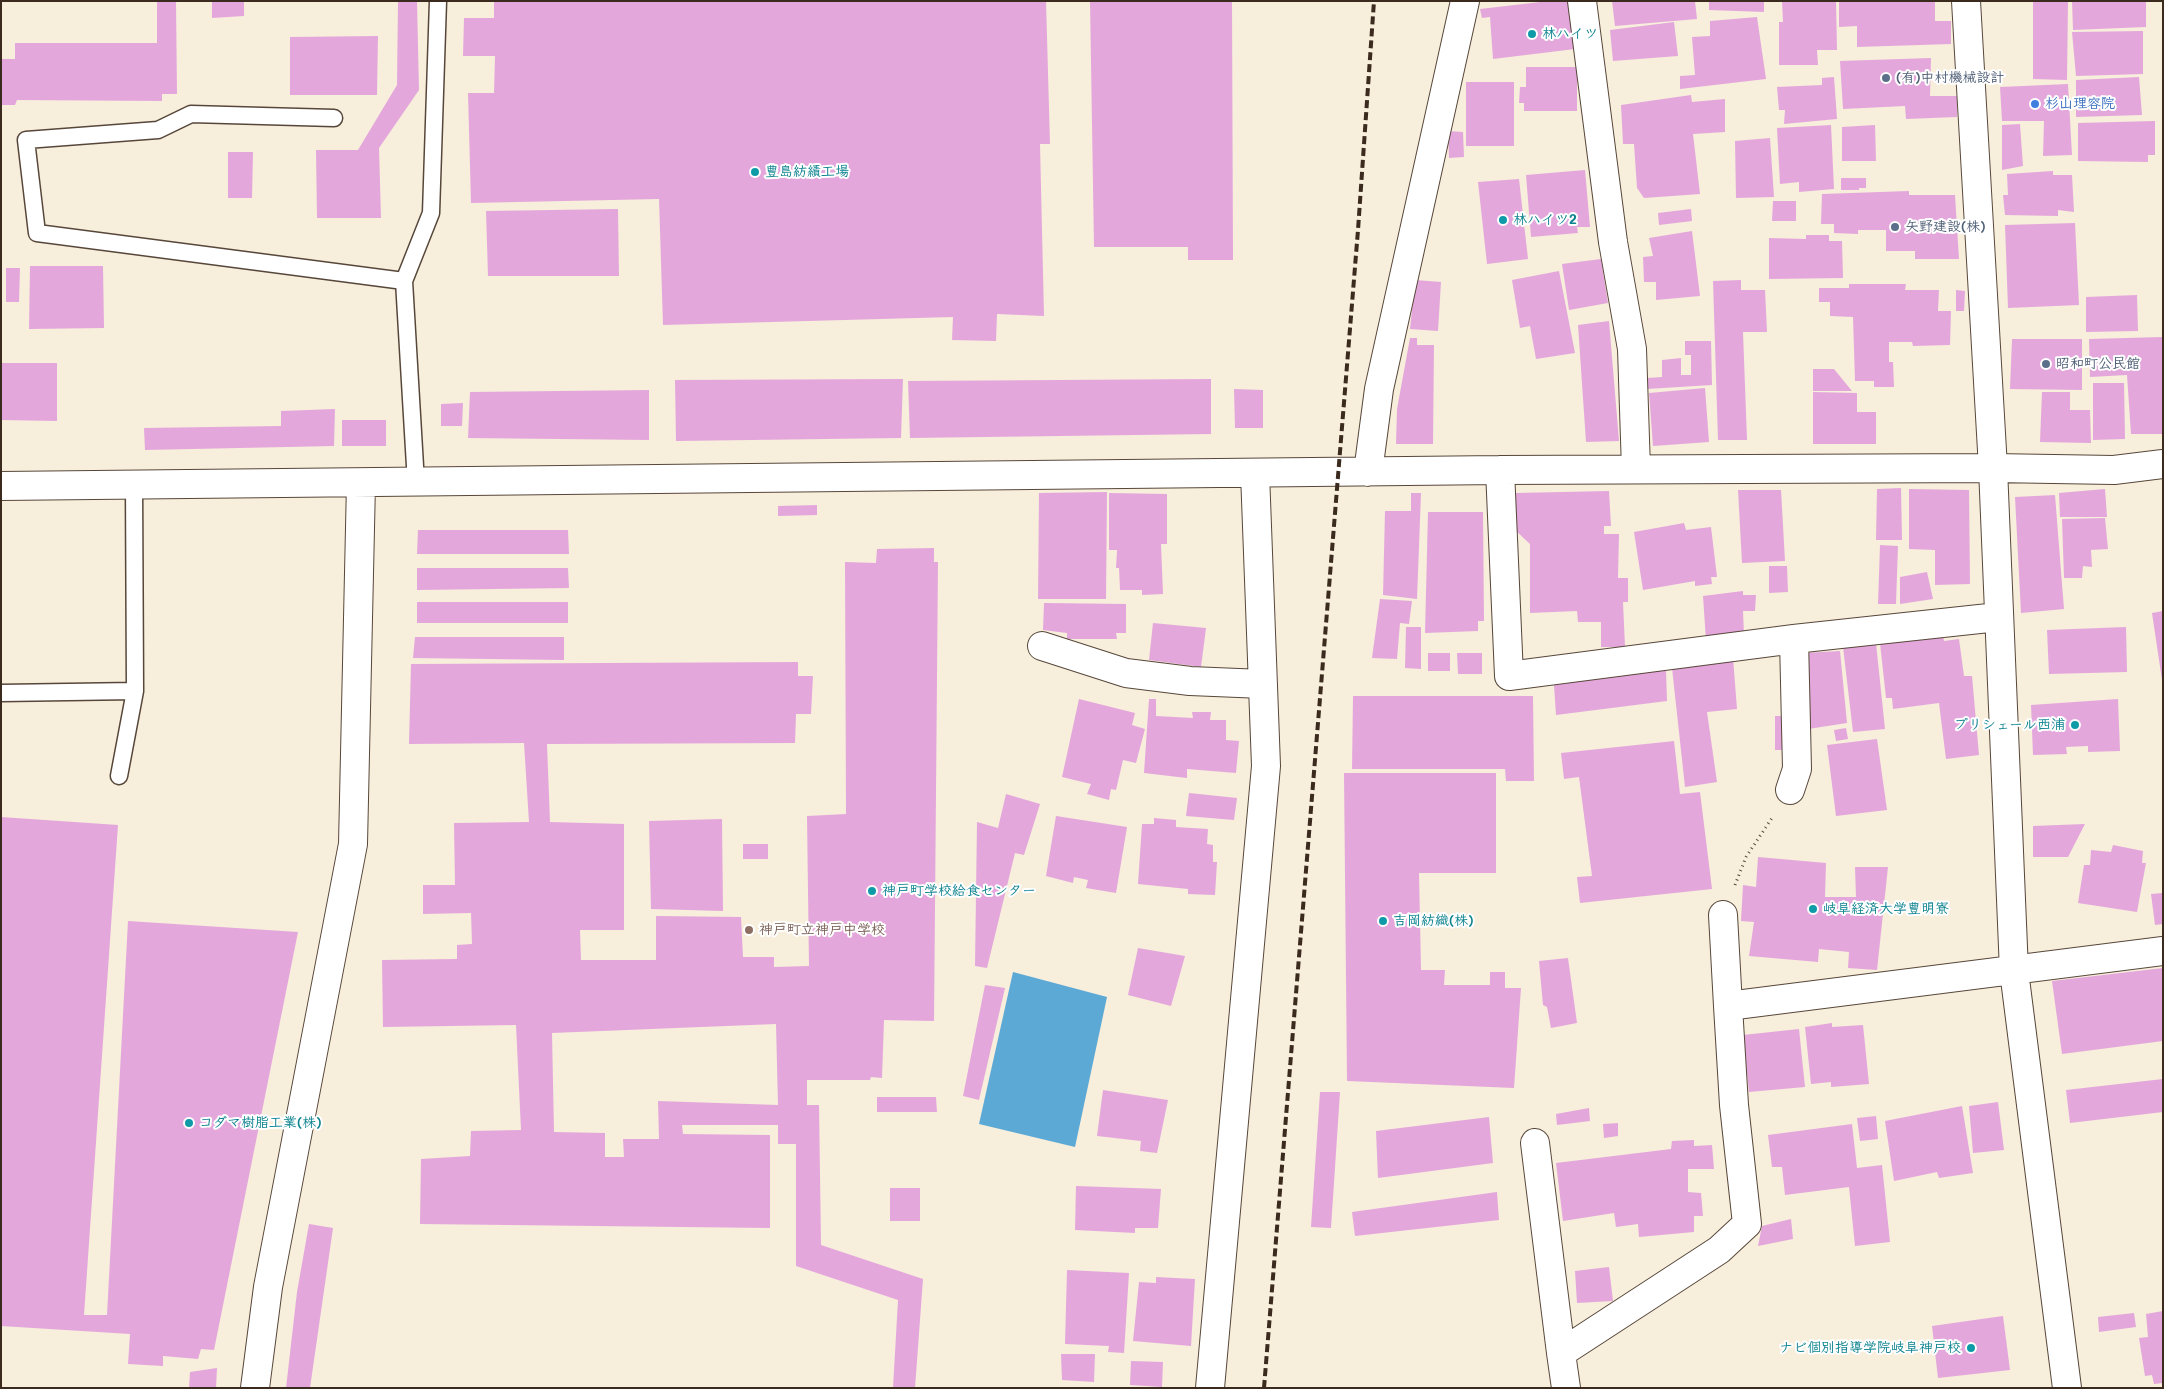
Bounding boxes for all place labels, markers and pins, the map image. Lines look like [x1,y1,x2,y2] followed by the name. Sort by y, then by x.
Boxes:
[1542,26,1598,42] place label: 林ハイツ
[1526,28,1538,40] marker: 林ハイツ
[1896,70,2005,86] place label: (有)中村機械設計
[1880,72,1892,84] marker: (有)中村機械設計
[2045,96,2115,112] place label: 杉山理容院
[2029,98,2041,110] marker: 杉山理容院
[765,164,849,180] place label: 豊島紡績工場
[749,166,761,178] marker: 豊島紡績工場
[1513,212,1577,228] place label: 林ハイツ2
[1497,214,1509,226] marker: 林ハイツ2
[1905,219,1986,235] place label: 矢野建設(株)
[1889,221,1901,233] marker: 矢野建設(株)
[2056,356,2140,372] place label: 昭和町公民館
[2040,358,2052,370] marker: 昭和町公民館
[1954,717,2065,733] place label: プリシェール西浦
[2069,719,2081,731] marker: プリシェール西浦
[882,883,1036,899] place label: 神戸町学校給食センター
[866,885,878,897] marker: 神戸町学校給食センター
[1823,901,1949,917] place label: 岐阜経済大学豊明寮
[1807,903,1819,915] marker: 岐阜経済大学豊明寮
[1393,913,1474,929] place label: 吉岡紡織(株)
[1377,915,1389,927] marker: 吉岡紡織(株)
[759,922,885,938] place label: 神戸町立神戸中学校
[743,924,755,936] marker: 神戸町立神戸中学校
[199,1115,322,1131] place label: コダマ樹脂工業(株)
[183,1117,195,1129] marker: コダマ樹脂工業(株)
[1779,1340,1961,1356] place label: ナビ個別指導学院岐阜神戸校
[1965,1342,1977,1354] marker: ナビ個別指導学院岐阜神戸校

